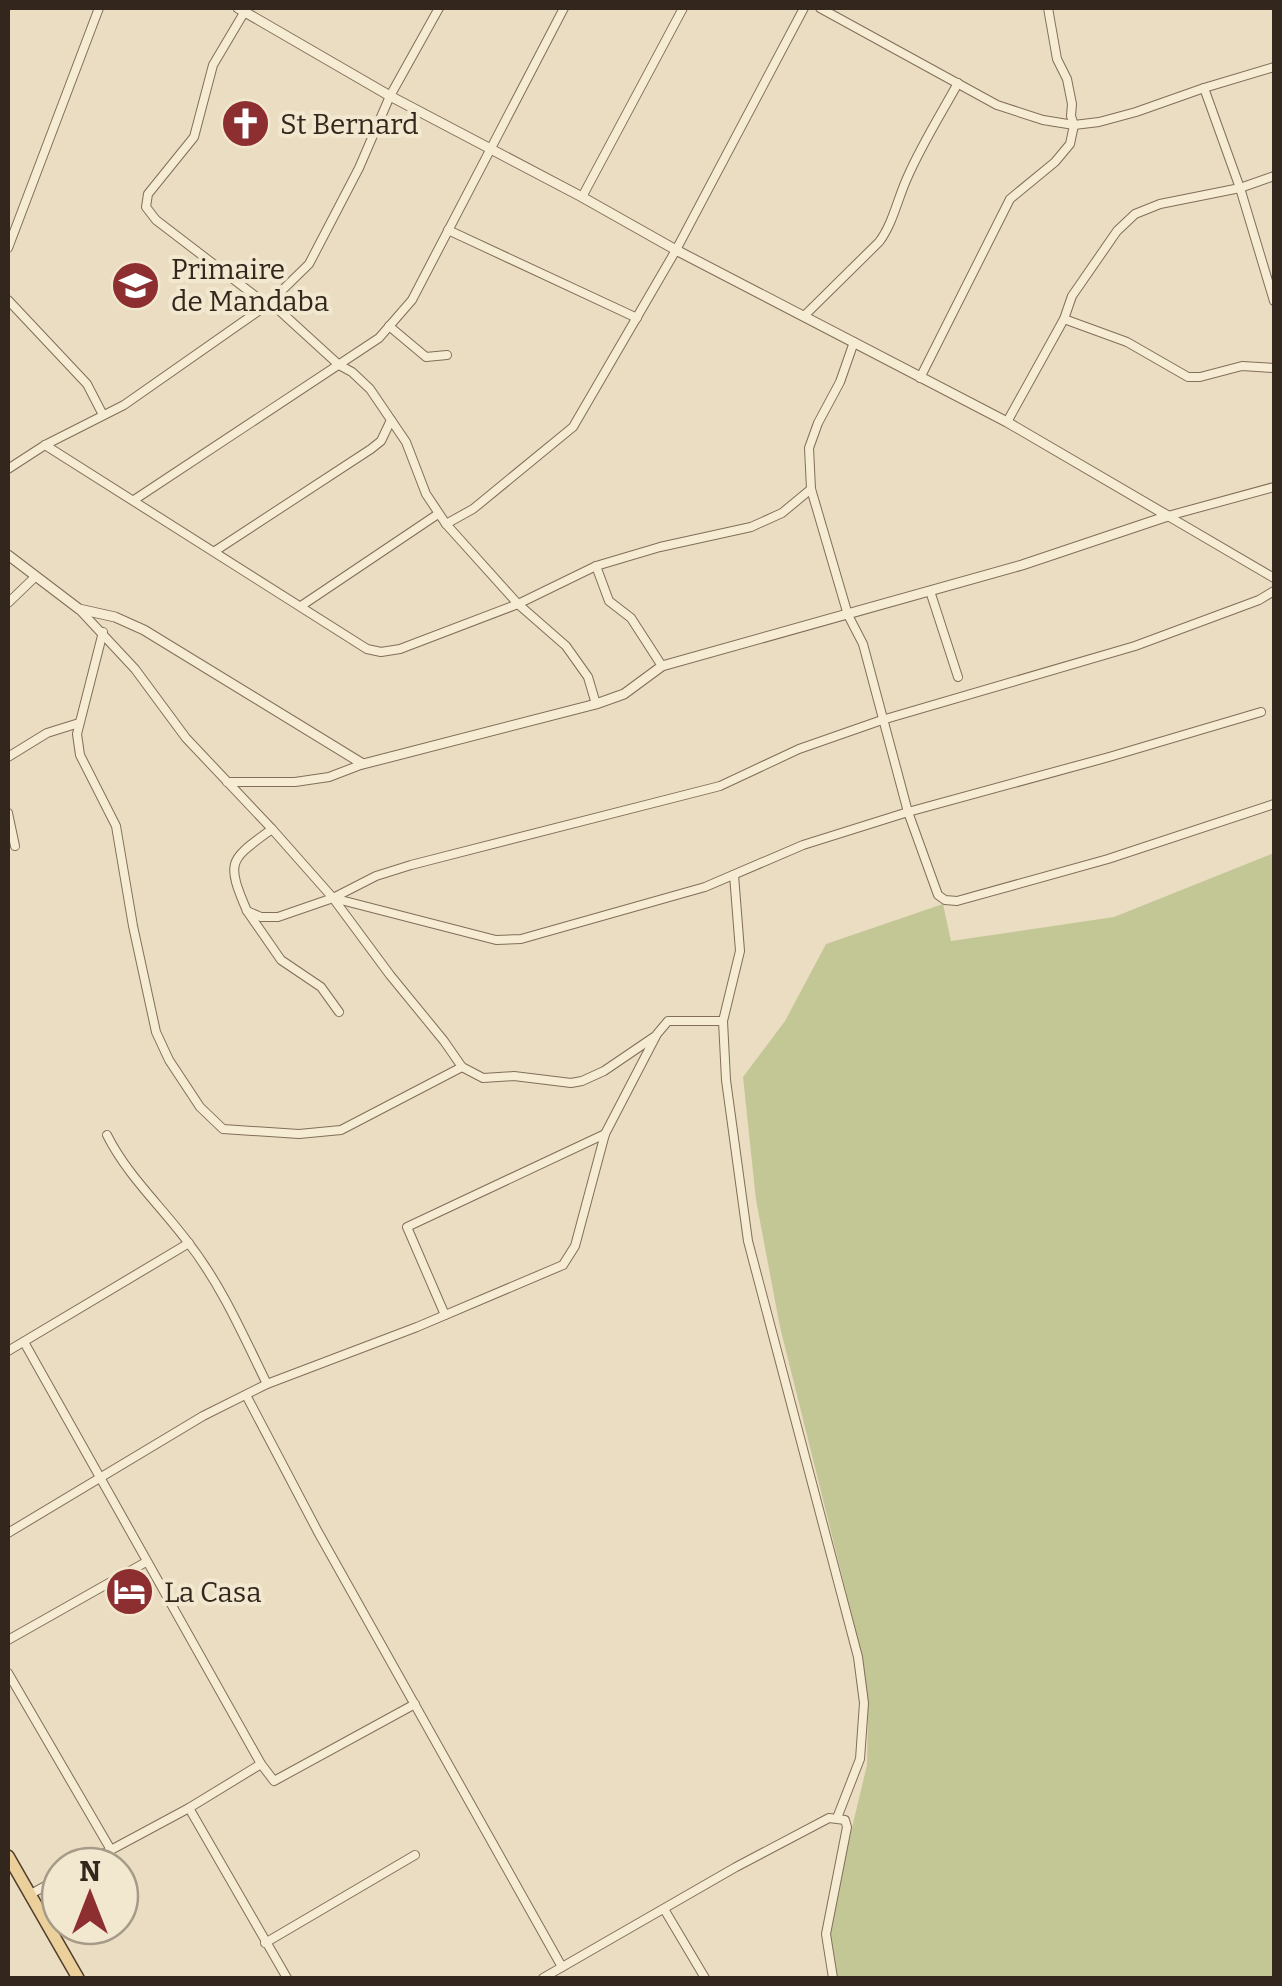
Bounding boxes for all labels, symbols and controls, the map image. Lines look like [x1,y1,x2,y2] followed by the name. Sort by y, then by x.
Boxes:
[219,98,271,150] church icon: St Bernard
[280,108,419,141] place label: St Bernard
[171,253,329,318] place label: Primaire de Mandaba
[110,259,162,311] school or university icon: Primaire de Mandaba
[103,1566,155,1618] hotel icon: La Casa
[164,1576,262,1609] place label: La Casa
[40,1846,140,1946] north arrow
[79,1855,101,1888] text: N

